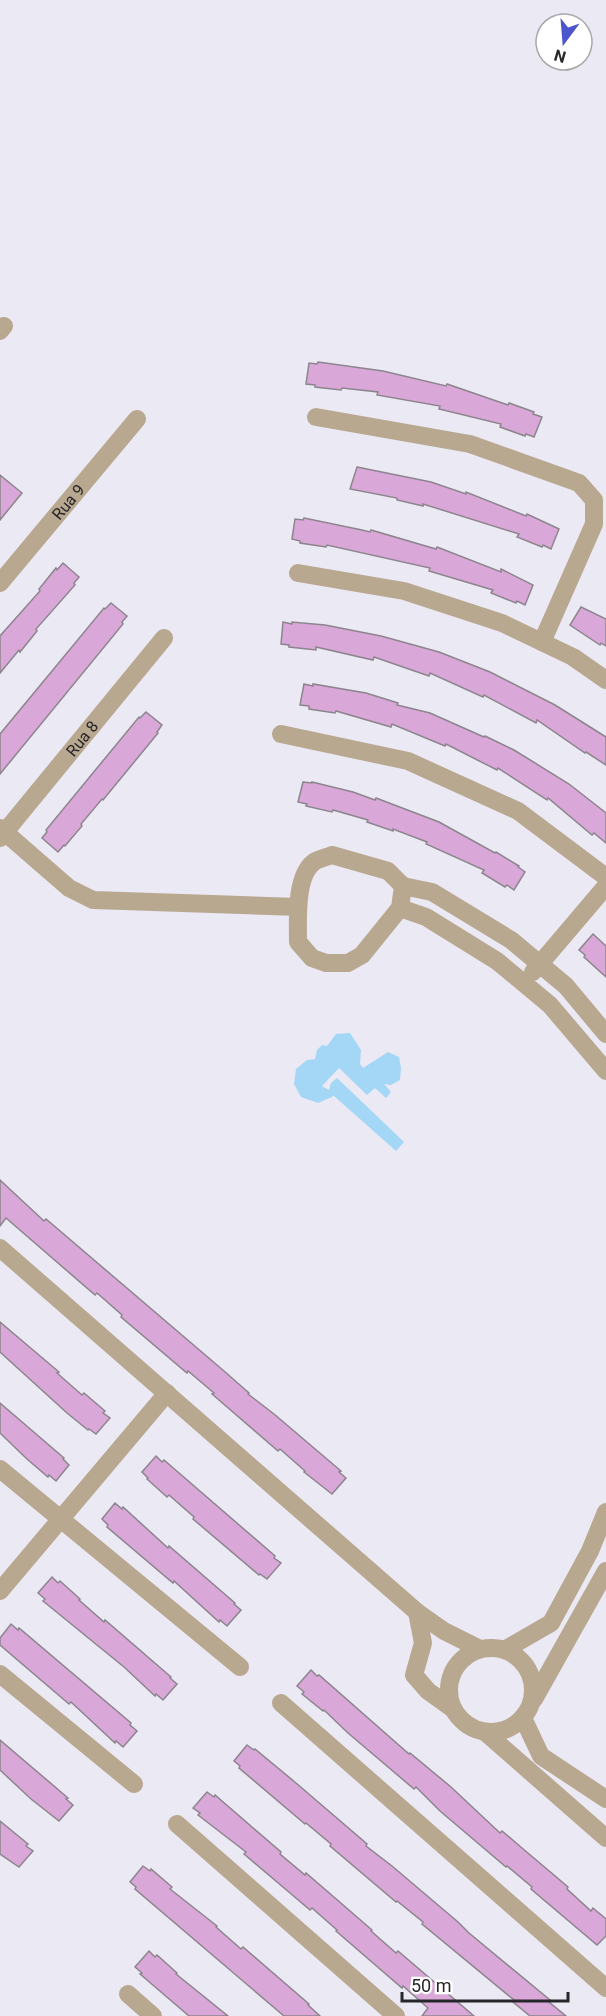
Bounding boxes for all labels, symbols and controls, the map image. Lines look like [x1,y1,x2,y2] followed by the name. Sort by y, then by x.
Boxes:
[534,12,594,72] north arrow
[552,45,568,67] text: N
[48,480,89,524] street label: Rua 9
[62,717,102,760] street label: Rua 8
[402,1965,568,2003] scale bar
[411,1975,451,1996] text: 50 m

